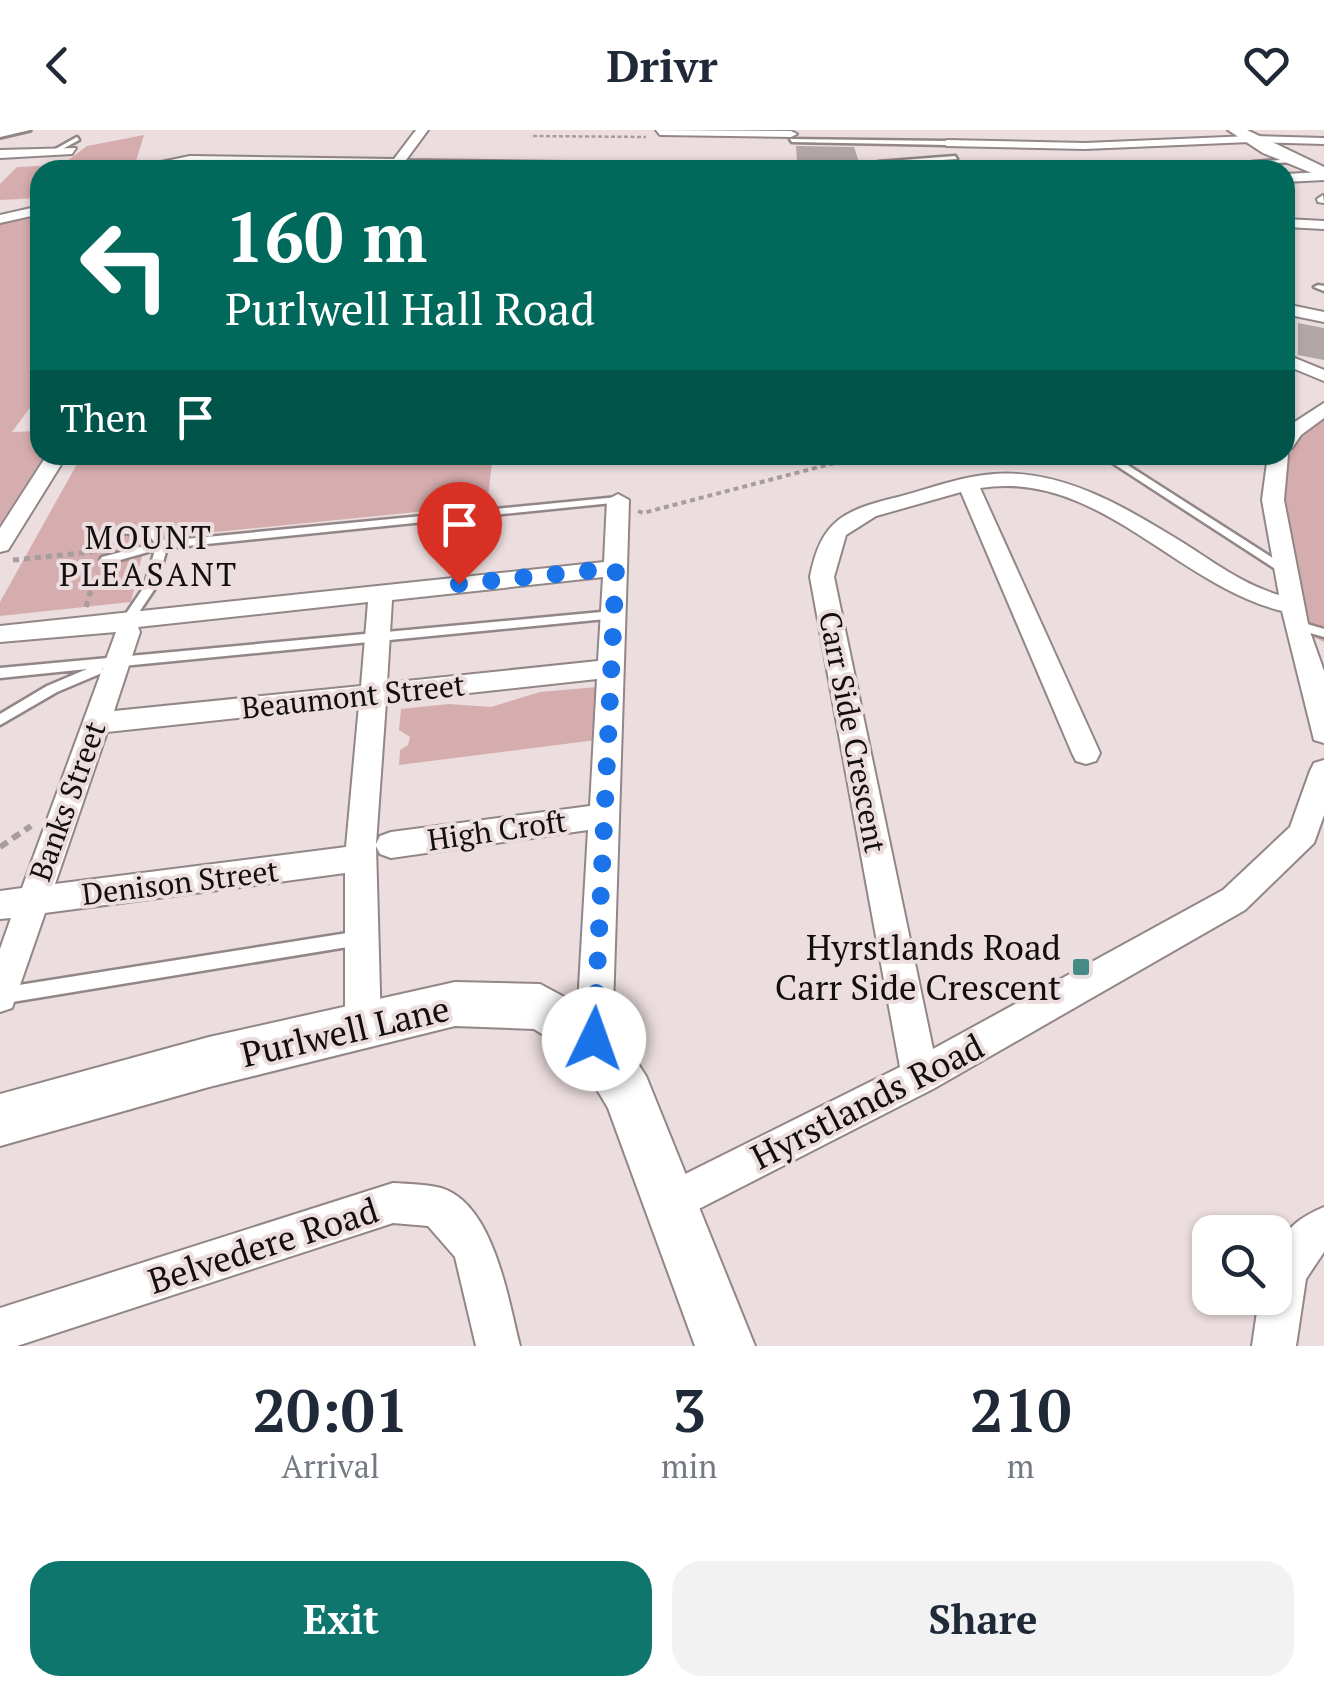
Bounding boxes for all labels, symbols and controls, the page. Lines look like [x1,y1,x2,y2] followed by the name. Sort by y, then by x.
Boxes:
[606,35,718,95] text: Drivr
[30,38,85,93] icon: back
[1239,38,1294,93] icon: heart
[225,189,427,282] text: 160 m
[60,200,190,330] icon: left
[225,278,595,338] text: Purlwell Hall Road
[168,390,223,445] icon: arrive
[60,393,148,443] text: Then
[417,482,502,585] pin
[432,497,487,552] icon: arrive
[59,516,239,595] district label: MOUNT PLEASANT
[810,608,896,856] street label: Carr Side Crescent
[239,664,467,728] street label: Beaumont Street
[20,716,114,886] street label: Banks Street
[425,800,569,860] street label: High Croft
[79,850,281,914] street label: Denison Street
[775,924,1061,1010] place label: Hyrstlands Road Carr Side Crescent
[1070,956,1092,978] marker: Hyrstlands Road Carr Side Crescent
[236,985,454,1077] street label: Purlwell Lane
[542,987,646,1091] position arrow
[743,1023,991,1179] street label: Hyrstlands Road
[142,1186,384,1304] street label: Belvedere Road
[1192,1215,1292,1315] map controls
[1192,1215,1292,1315] button: search
[252,1370,409,1449] text: 20:01
[672,1370,706,1449] text: 3
[970,1370,1072,1449] text: 210
[282,1445,380,1487] text: Arrival
[661,1445,717,1487] text: min
[1007,1445,1034,1487] text: m
[30,1561,652,1676] button: Exit
[672,1561,1294,1676] button: Share

